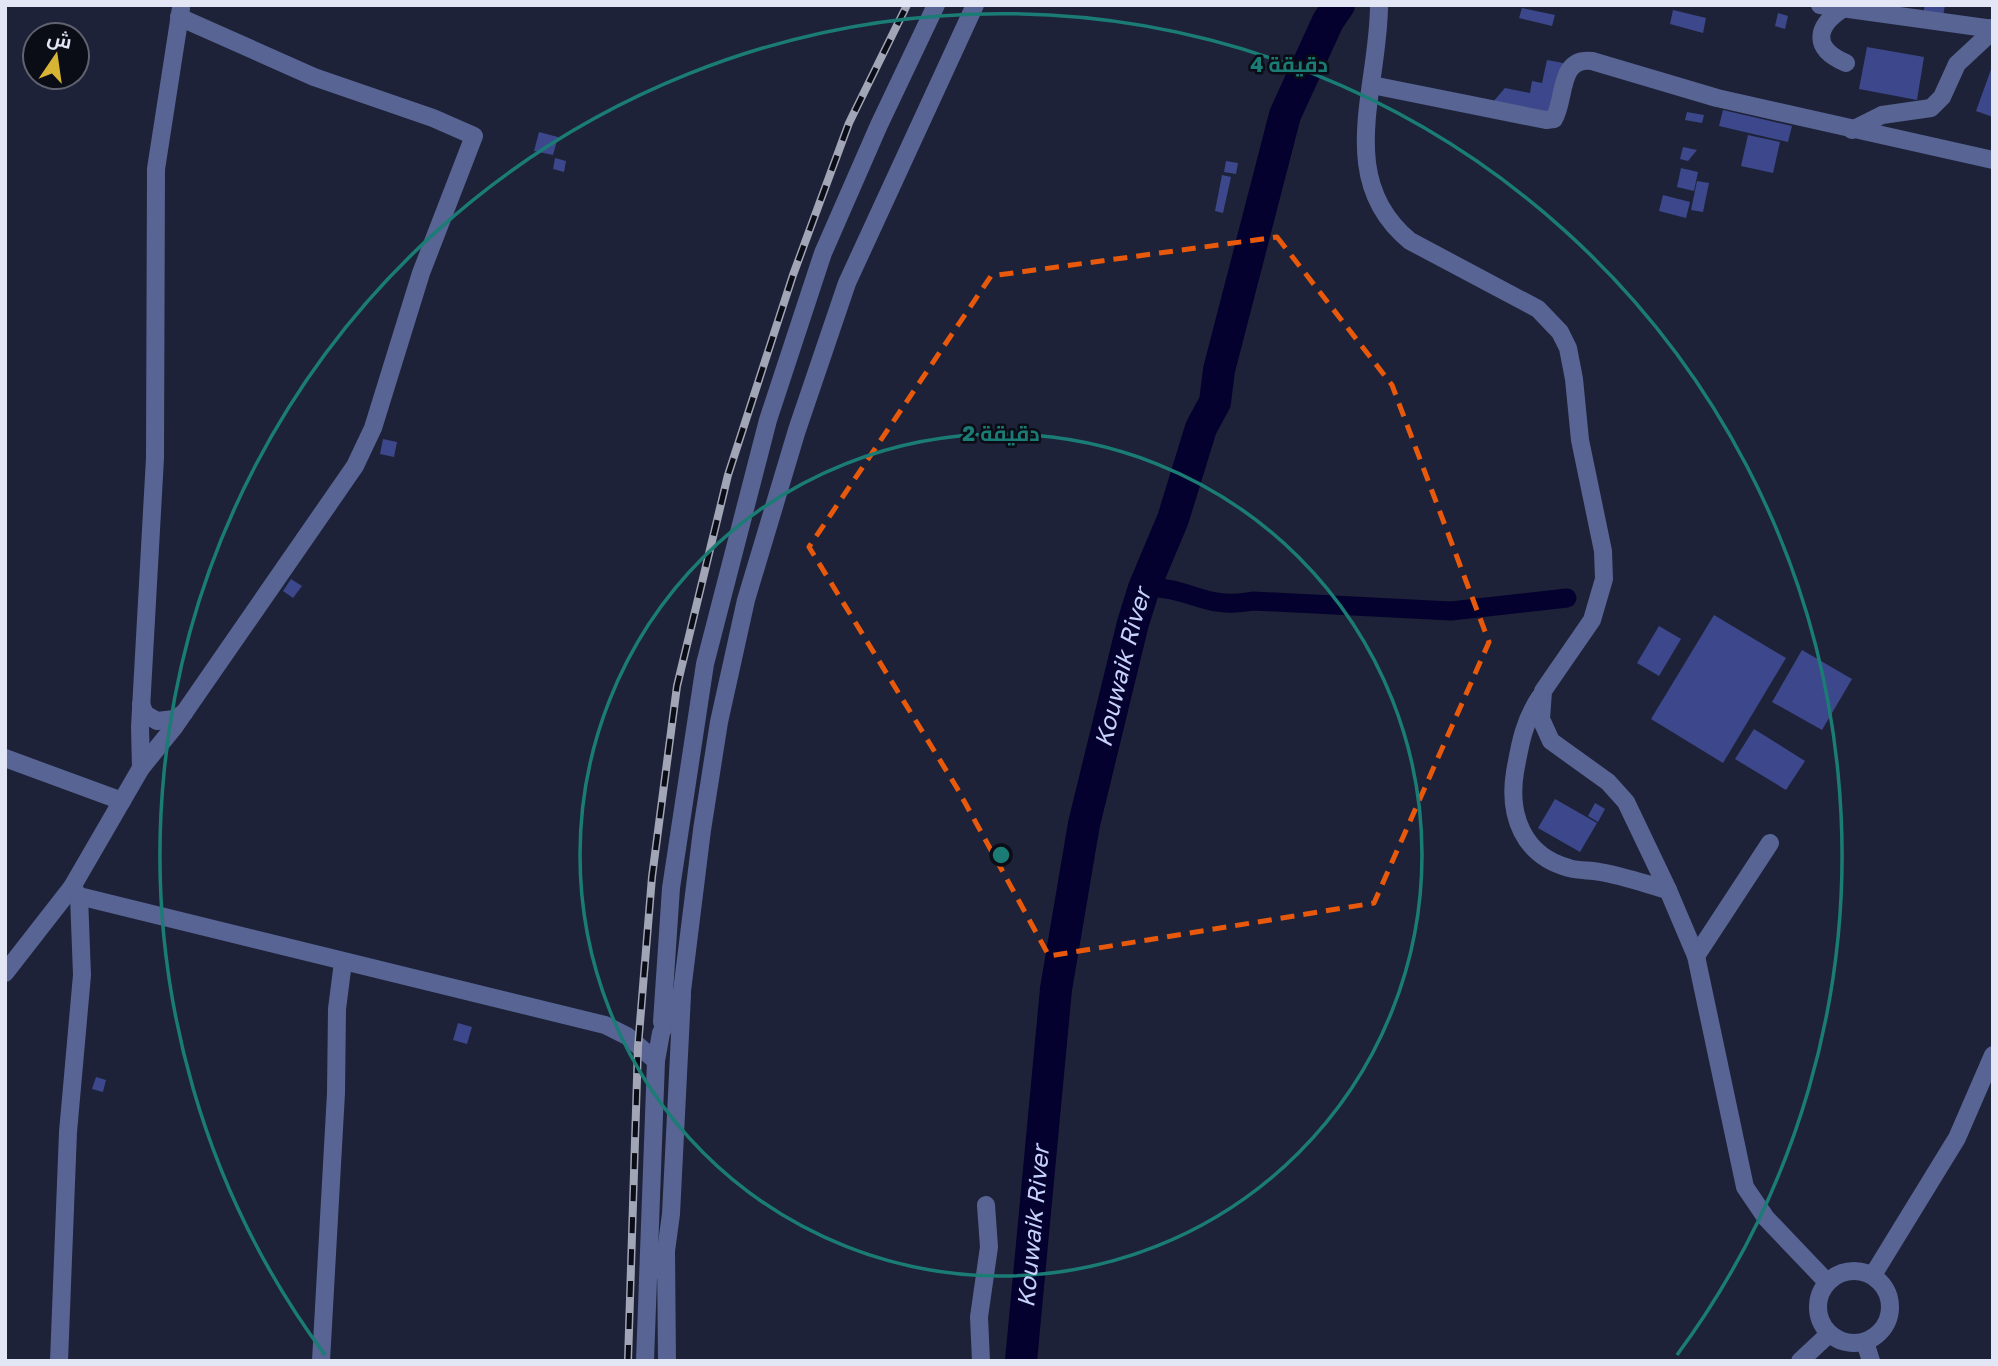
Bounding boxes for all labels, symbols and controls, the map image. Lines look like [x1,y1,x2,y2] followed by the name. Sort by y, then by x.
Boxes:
[21,21,91,91] north arrow
[45,25,74,54] text: ش
[1250,51,1328,77] text: 4 دقيقة
[962,420,1040,446] text: 2 دقيقة
[1087,581,1157,750] water label: Kouwaik River
[989,843,1013,867] centre of rings
[1010,1141,1055,1309] water label: Kouwaik River

